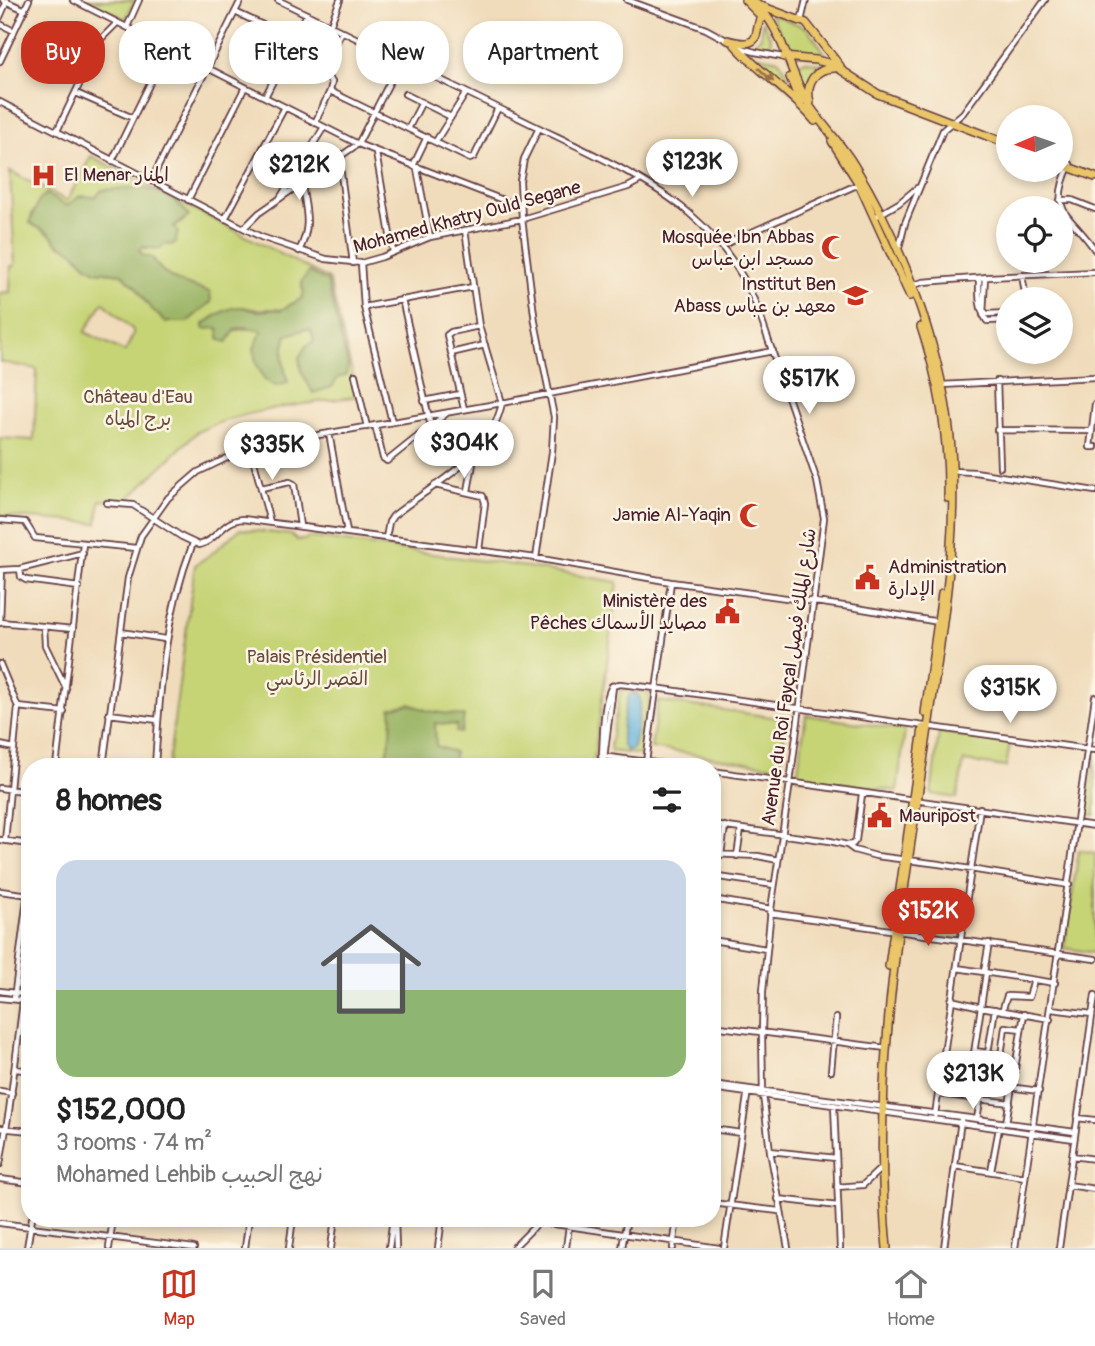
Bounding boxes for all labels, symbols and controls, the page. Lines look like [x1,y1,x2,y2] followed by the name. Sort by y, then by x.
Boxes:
[21,21,105,84] chip: Buy
[119,21,215,84] chip: Rent
[229,21,342,84] chip: Filters
[356,21,449,84] chip: New
[463,21,623,84] chip: Apartment
[757,67,774,83] one-way arrow
[996,105,1073,182] north arrow
[996,105,1073,364] map controls
[643,140,741,199] pin: $123K
[250,142,348,202] pin: $212K
[662,147,722,176] text: $123K
[268,150,330,179] text: $212K
[30,161,58,189] hospital icon: El Menar المنار
[64,163,169,187] place label: El Menar المنار
[351,175,584,259] street label: Mohamed Khatry Ould Segane
[996,196,1073,273] button: locate
[662,225,814,271] place label: Mosquée Ibn Abbas مسجد ابن عباس
[820,234,848,262] mosque icon: Mosquée Ibn Abbas مسجد ابن عباس
[674,272,836,318] place label: Institut Ben Abass معهد بن عباس
[842,281,870,309] school or university icon: Institut Ben Abass معهد بن عباس
[996,287,1073,364] button: layers
[760,356,858,416] pin: $517K
[779,364,839,393] text: $517K
[83,385,193,431] park label: Château d'Eau برج المياه
[415,420,513,480] pin: $304K
[223,422,321,482] pin: $335K
[430,428,498,457] text: $304K
[240,430,304,459] text: $335K
[737,501,765,529] mosque icon: Jamie Al-Yaqin
[612,503,731,527] place label: Jamie Al-Yaqin
[756,527,823,828] street label: Avenue du Roi Fayçal شارع الملك فيصل
[888,555,1007,601] place label: Administration الإدارة
[854,564,882,592] public building icon: Administration الإدارة
[530,589,707,635] place label: Ministère des Pêches مصايد الأسماك
[713,598,741,626] public building icon: Ministère des Pêches مصايد الأسماك
[247,645,387,695] park label: Palais Présidentiel القصر الرئاسي
[961,666,1059,725] pin: $315K
[980,673,1040,702] text: $315K
[648,781,686,819] icon: filters
[56,782,162,819] text: 8 homes
[865,802,893,830] public building icon: Mauripost
[899,804,977,828] place label: Mauripost
[879,888,977,948] pin: $152K
[898,896,958,925] text: $152K
[308,906,434,1032] icon: home
[924,1052,1022,1111] pin: $213K
[942,1059,1004,1088] text: $213K
[56,1091,186,1128] text: $152,000
[56,1128,212,1157] text: 3 rooms · 74 m²
[56,1160,323,1189] text: Mohamed Lehbib نهج الحبيب
[160,1265,198,1331] tab: Map
[519,1265,566,1331] tab: Saved
[887,1265,935,1331] tab: Home

